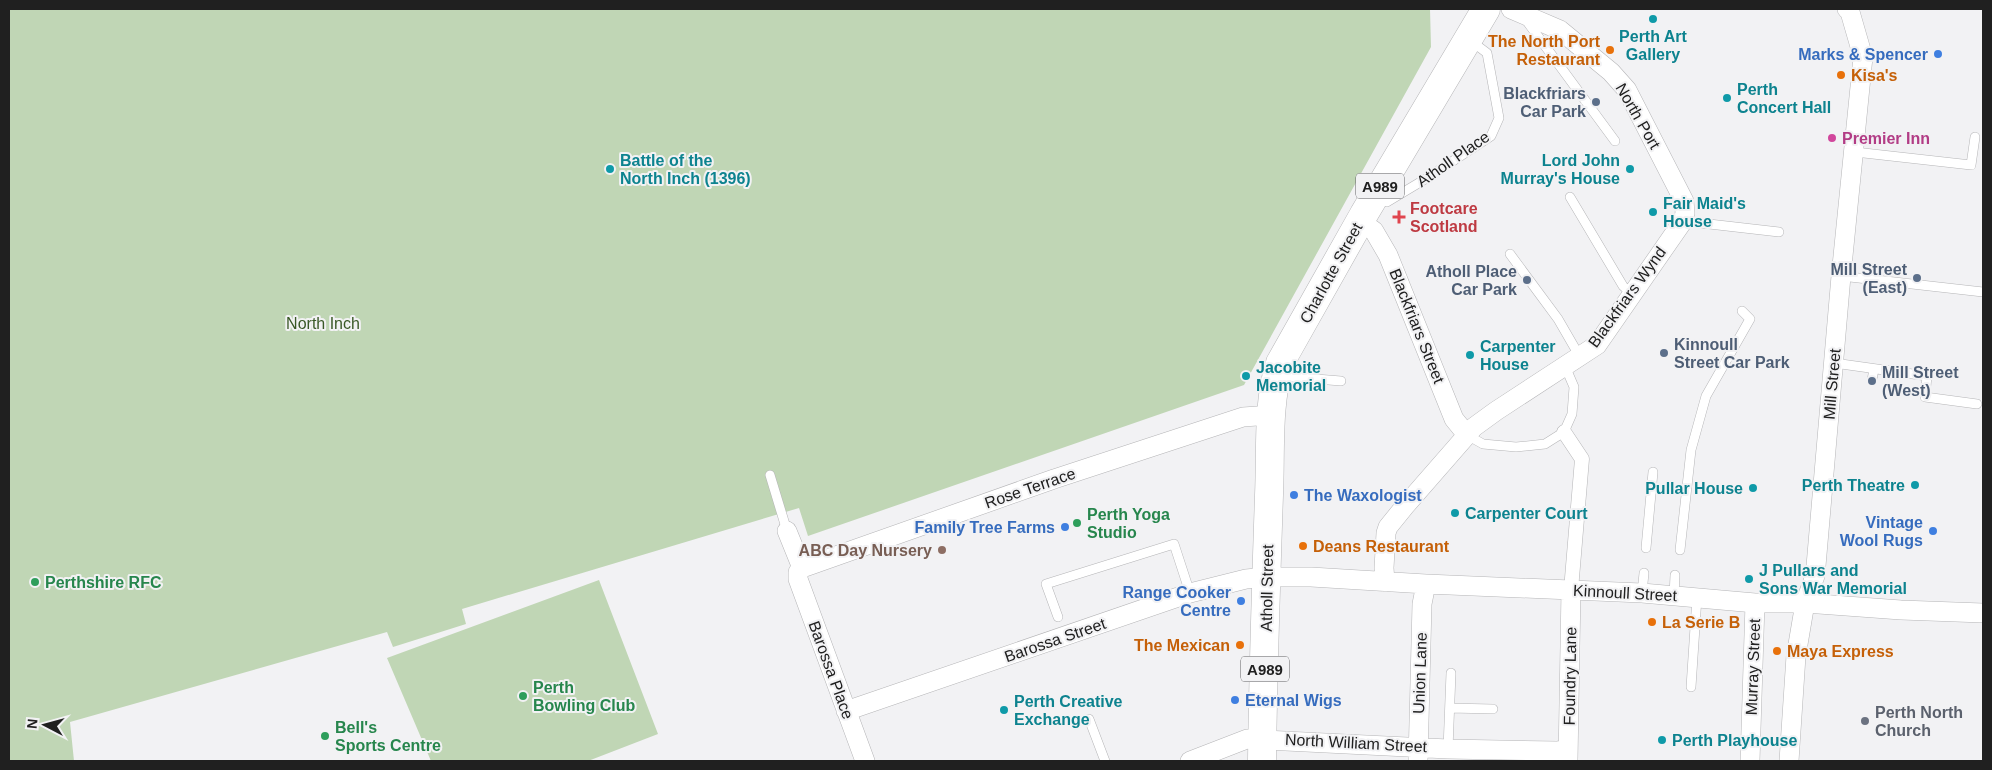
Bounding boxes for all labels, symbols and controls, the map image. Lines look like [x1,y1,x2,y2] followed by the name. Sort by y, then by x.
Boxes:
[1647,13,1659,25] marker: Perth Art Gallery
[1619,28,1688,63] place label: Perth Art Gallery
[1488,33,1601,68] place label: The North Port Restaurant
[1604,44,1616,56] marker: The North Port Restaurant
[1798,46,1928,63] place label: Marks & Spencer
[1932,48,1944,60] marker: Marks & Spencer
[1851,67,1898,84] place label: Kisa's
[1835,69,1847,81] marker: Kisa's
[1612,80,1664,152] street label: North Port
[1737,81,1831,116] place label: Perth Concert Hall
[1503,85,1586,120] place label: Blackfriars Car Park
[1721,92,1733,104] marker: Perth Concert Hall
[1590,96,1602,108] marker: Blackfriars Car Park
[1414,128,1493,190] street label: Atholl Place
[1842,130,1930,147] place label: Premier Inn
[1826,132,1838,144] marker: Premier Inn
[620,152,751,187] place label: Battle of the North Inch (1396)
[1501,152,1620,187] place label: Lord John Murray's House
[604,163,616,175] marker: Battle of the North Inch (1396)
[1624,163,1636,175] marker: Lord John Murray's House
[1356,174,1404,198] road number: A989
[1663,195,1746,230] place label: Fair Maid's House
[1410,200,1478,235] place label: Footcare Scotland
[1647,206,1659,218] marker: Fair Maid's House
[1392,210,1406,224] marker: Footcare Scotland
[1296,219,1366,326] street label: Charlotte Street
[1585,244,1669,350] street label: Blackfriars Wynd
[1831,261,1908,296] place label: Mill Street (East)
[1425,263,1517,298] place label: Atholl Place Car Park
[1386,266,1448,386] street label: Blackfriars Street
[1911,272,1923,284] marker: Mill Street (East)
[1521,274,1533,286] marker: Atholl Place Car Park
[286,315,360,332] park label: North Inch
[1674,336,1790,371] place label: Kinnoull Street Car Park
[1480,338,1556,373] place label: Carpenter House
[1658,347,1670,359] marker: Kinnoull Street Car Park
[1820,347,1844,420] street label: Mill Street
[1464,349,1476,361] marker: Carpenter House
[1256,359,1326,394] place label: Jacobite Memorial
[1882,364,1959,399] place label: Mill Street (West)
[1240,370,1252,382] marker: Jacobite Memorial
[1866,375,1878,387] marker: Mill Street (West)
[982,464,1078,511] street label: Rose Terrace
[1802,477,1905,494] place label: Perth Theatre
[1909,479,1921,491] marker: Perth Theatre
[1645,480,1743,497] place label: Pullar House
[1747,482,1759,494] marker: Pullar House
[1304,487,1422,504] place label: The Waxologist
[1288,489,1300,501] marker: The Waxologist
[1465,505,1588,522] place label: Carpenter Court
[1087,506,1170,541] place label: Perth Yoga Studio
[1449,507,1461,519] marker: Carpenter Court
[1840,514,1923,549] place label: Vintage Wool Rugs
[1071,517,1083,529] marker: Perth Yoga Studio
[914,519,1055,536] place label: Family Tree Farms
[1059,521,1071,533] marker: Family Tree Farms
[1927,525,1939,537] marker: Vintage Wool Rugs
[1313,538,1450,555] place label: Deans Restaurant
[1297,540,1309,552] marker: Deans Restaurant
[799,542,932,559] place label: ABC Day Nursery
[936,544,948,556] marker: ABC Day Nursery
[1258,544,1276,632] street label: Atholl Street
[1759,562,1907,597] place label: J Pullars and Sons War Memorial
[1743,573,1755,585] marker: J Pullars and Sons War Memorial
[45,574,162,591] place label: Perthshire RFC
[29,576,41,588] marker: Perthshire RFC
[1573,582,1678,604] street label: Kinnoull Street
[1123,584,1231,619] place label: Range Cooker Centre
[1235,595,1247,607] marker: Range Cooker Centre
[1662,614,1740,631] place label: La Serie B
[1002,615,1108,665] street label: Barossa Street
[1646,616,1658,628] marker: La Serie B
[1743,618,1763,716] street label: Murray Street
[805,619,857,721] street label: Barossa Place
[1561,626,1579,726] street label: Foundry Lane
[1410,632,1430,714] street label: Union Lane
[1134,637,1230,654] place label: The Mexican
[1234,639,1246,651] marker: The Mexican
[1787,643,1894,660] place label: Maya Express
[1771,645,1783,657] marker: Maya Express
[1241,656,1289,682] road number: A989
[533,679,635,714] place label: Perth Bowling Club
[517,690,529,702] marker: Perth Bowling Club
[1245,692,1342,709] place label: Eternal Wigs
[1014,693,1123,728] place label: Perth Creative Exchange
[1229,694,1241,706] marker: Eternal Wigs
[20,700,70,750] north arrow
[998,704,1010,716] marker: Perth Creative Exchange
[1875,704,1963,739] place label: Perth North Church
[1859,715,1871,727] marker: Perth North Church
[24,718,41,730] text: N
[335,719,441,754] place label: Bell's Sports Centre
[319,730,331,742] marker: Bell's Sports Centre
[1285,731,1428,755] street label: North William Street
[1672,732,1797,749] place label: Perth Playhouse
[1656,734,1668,746] marker: Perth Playhouse

